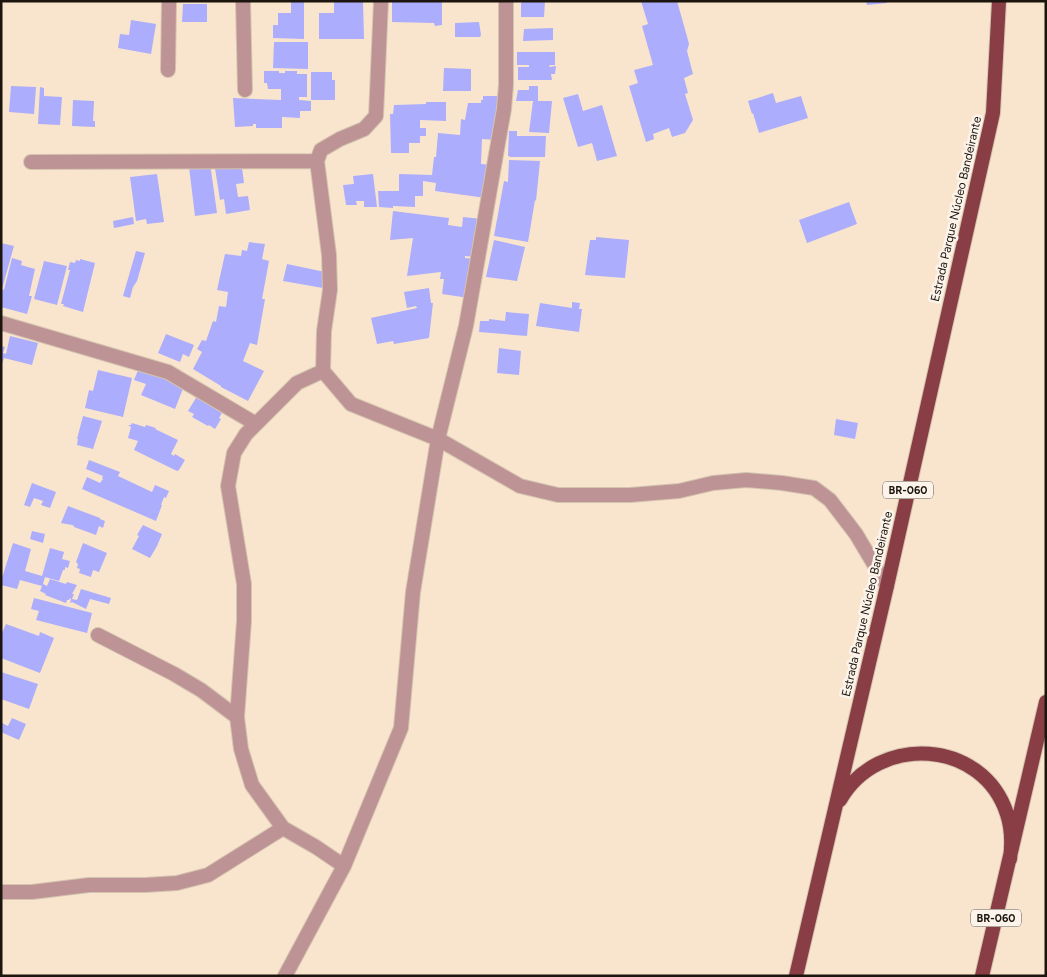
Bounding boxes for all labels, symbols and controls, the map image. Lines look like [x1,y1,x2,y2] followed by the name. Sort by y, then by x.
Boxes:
[928,115,984,303] street label: Estrada Parque Núcleo Bandeirante
[883,482,933,498] road number: BR-060
[839,510,895,698] street label: Estrada Parque Núcleo Bandeirante
[971,910,1021,926] road number: BR-060

